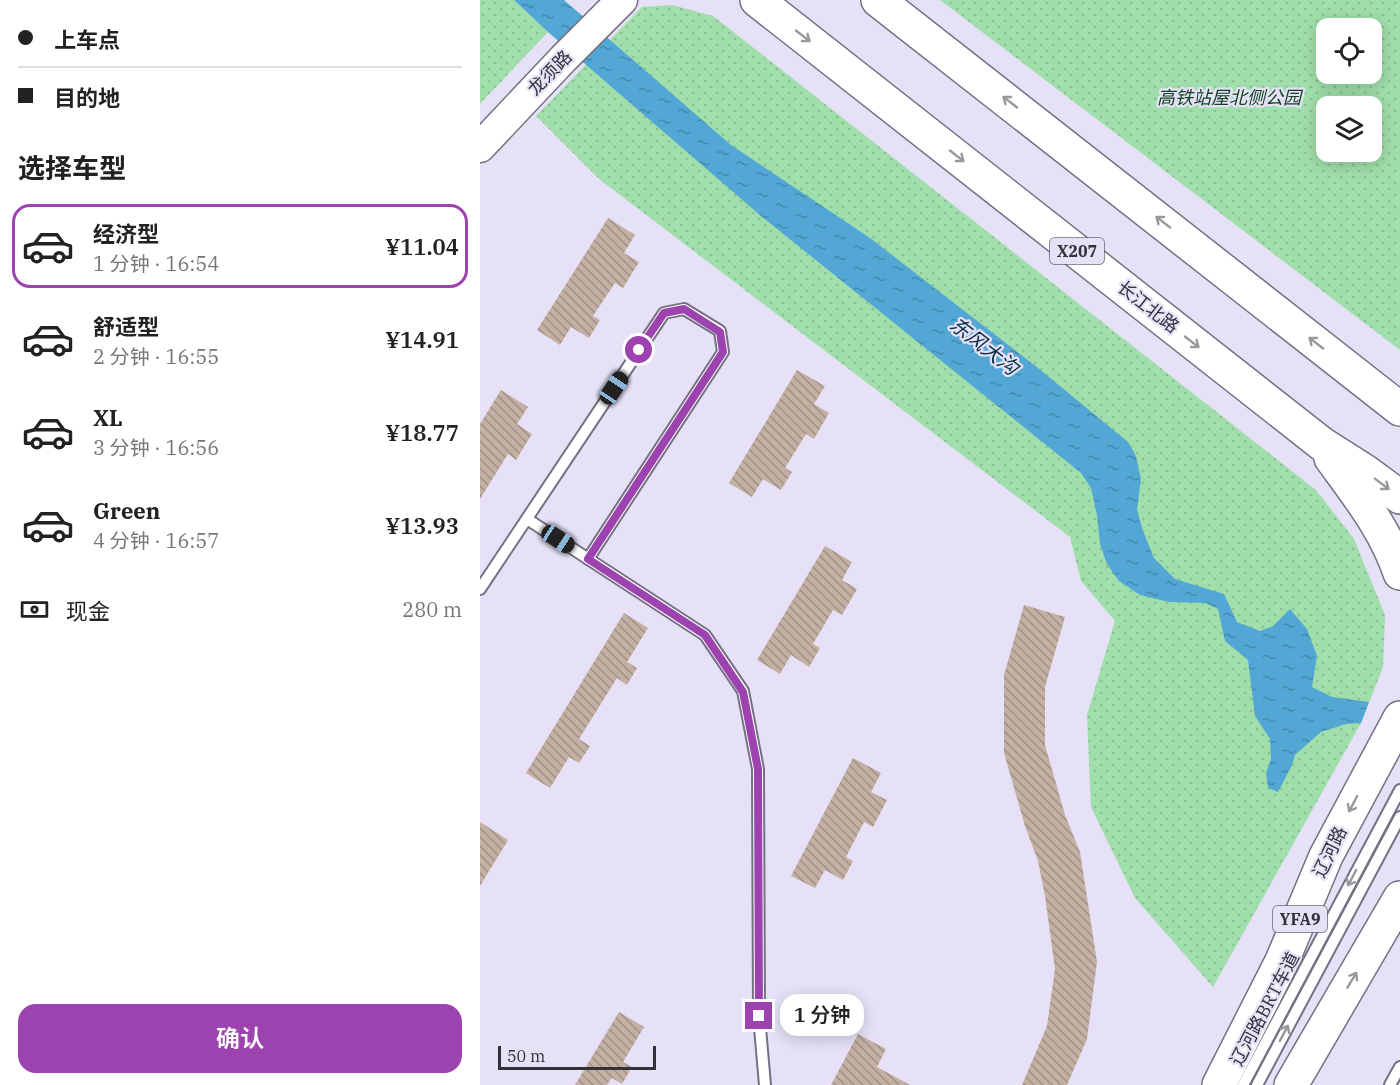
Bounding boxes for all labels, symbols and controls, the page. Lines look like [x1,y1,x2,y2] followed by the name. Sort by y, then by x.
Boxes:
[1316,18,1382,162] map controls
[1316,18,1382,84] button: locate
[54,25,120,54] text: 上车点
[795,29,811,42] one-way arrow
[523,45,577,100] street label: 龙须路
[54,83,120,112] text: 目的地
[1157,86,1304,109] park label: 高铁站屋北侧公园
[1002,95,1018,108] one-way arrow
[1316,96,1382,162] button: layers
[18,150,126,185] text: 选择车型
[949,150,965,163] one-way arrow
[1155,216,1171,229] one-way arrow
[21,219,75,273] icon: car
[93,219,159,248] text: 经济型
[385,232,459,261] text: ¥11.04
[1050,238,1104,264] road number: X207
[93,250,219,277] text: 1 分钟 · 16:54
[1113,275,1184,338] street label: 长江北路
[944,310,1026,382] water label: 东风大沟
[21,312,75,366] icon: car
[93,312,159,341] text: 舒适型
[385,325,459,354] text: ¥14.91
[1184,335,1200,348] one-way arrow
[625,336,652,363] route start
[1308,336,1324,349] one-way arrow
[93,343,219,370] text: 2 分钟 · 16:55
[596,368,632,408] car
[93,403,123,432] text: XL
[21,405,75,459] icon: car
[385,418,459,447] text: ¥18.77
[93,434,219,461] text: 3 分钟 · 16:56
[1374,477,1390,490] one-way arrow
[93,496,160,525] text: Green
[21,498,75,552] icon: car
[385,511,459,540] text: ¥13.93
[538,522,578,556] car
[93,527,219,554] text: 4 分钟 · 16:57
[18,593,51,626] icon: cash
[66,596,110,625] text: 现金
[402,596,462,623] text: 280 m
[1347,795,1359,812] one-way arrow
[1307,822,1352,881] street label: 辽河路
[1346,869,1358,886] one-way arrow
[1273,906,1327,932] road number: YFA9
[1225,948,1304,1070] street label: 辽河路BRT车道
[1346,972,1358,989] one-way arrow
[780,995,864,1037] callout: 1 分钟
[794,1001,850,1028] text: 1 分钟
[745,1002,772,1029] route end
[18,1004,462,1073] button: 确认
[1279,1025,1290,1043] one-way arrow
[498,1043,656,1070] scale bar
[507,1046,545,1066] text: 50 m

